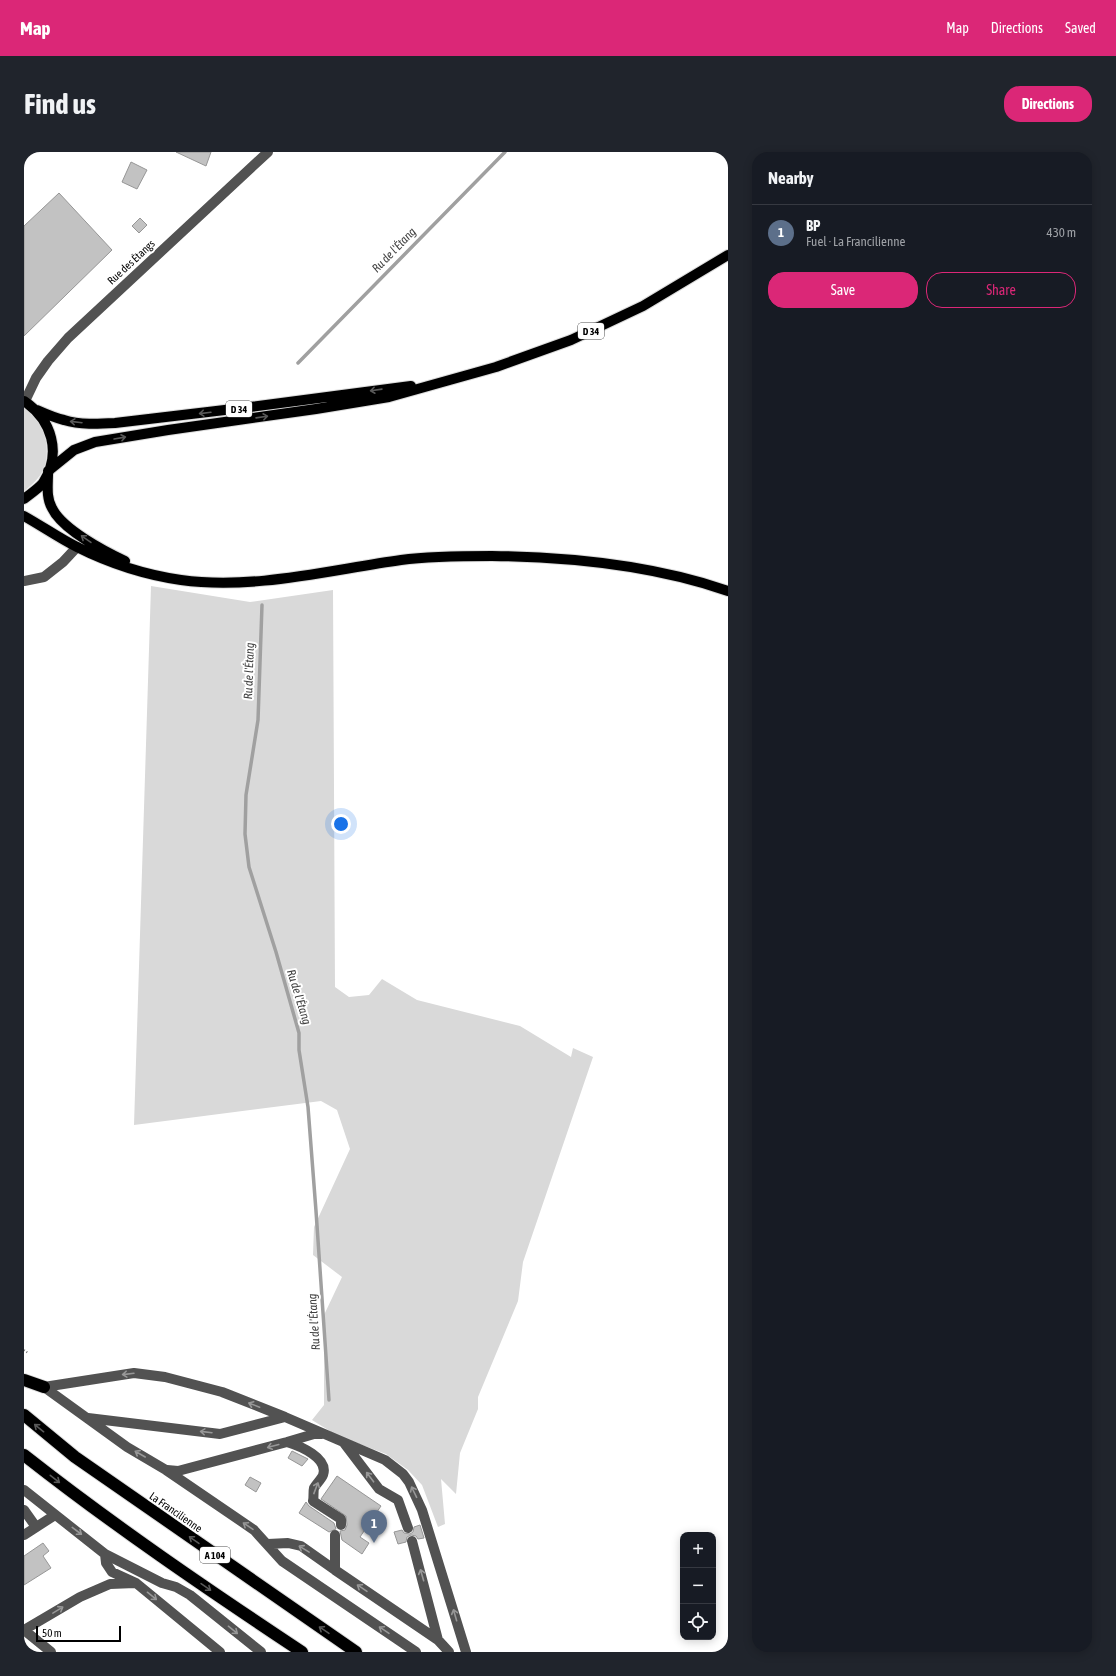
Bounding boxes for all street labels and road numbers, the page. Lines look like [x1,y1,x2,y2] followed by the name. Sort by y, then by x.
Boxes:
[105,237,157,287] street label: Rue des Étangs
[578,323,604,339] road number: D 34
[226,401,252,417] road number: D 34
[147,1490,205,1534] street label: La Francilienne
[200,1547,230,1563] road number: A 104

